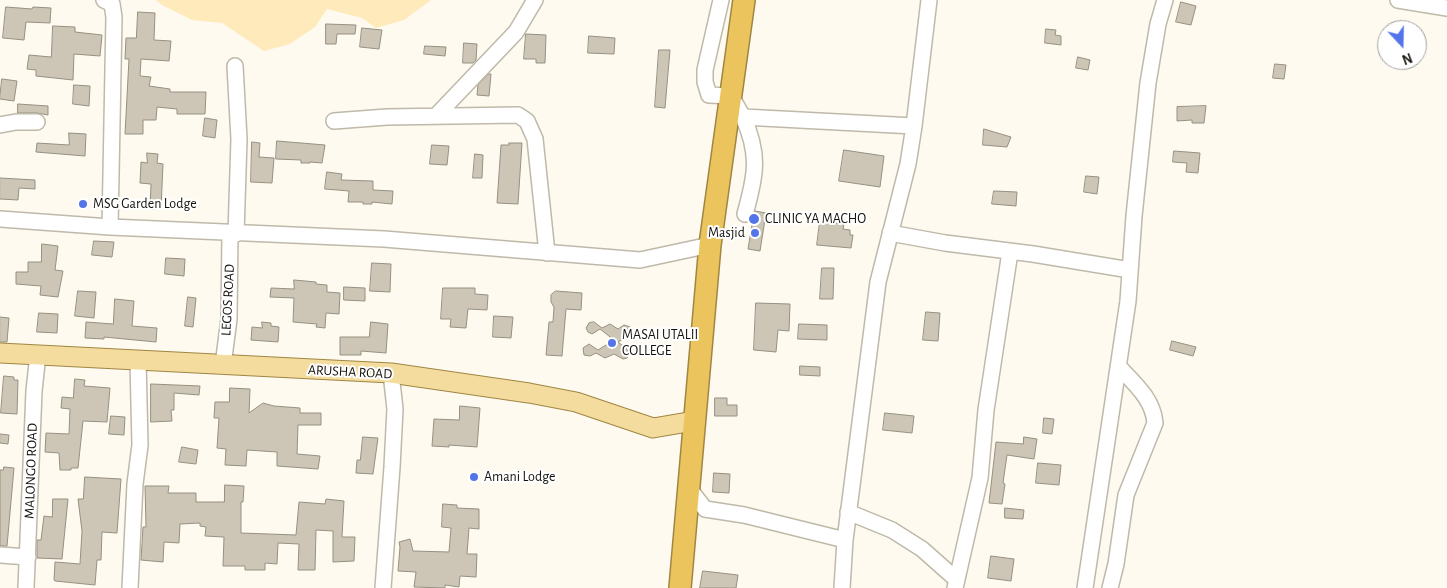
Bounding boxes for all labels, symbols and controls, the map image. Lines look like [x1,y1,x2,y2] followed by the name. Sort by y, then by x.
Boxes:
[1377,20,1427,70] north arrow
[1400,50,1414,66] text: N
[93,196,197,212] place label: MSG Garden Lodge
[77,198,89,210] marker: MSG Garden Lodge
[765,211,866,227] place label: CLINIC YA MACHO
[747,212,761,226] marker: CLINIC YA MACHO
[708,225,745,241] place label: Masjid
[749,227,761,239] marker: Masjid
[218,264,238,336] street label: LEGOS ROAD
[622,327,698,360] place label: MASAI UTALII COLLEGE
[606,337,618,349] marker: MASAI UTALII COLLEGE
[307,361,393,383] street label: ARUSHA ROAD
[21,423,41,519] street label: MALONGO ROAD
[484,469,555,485] place label: Amani Lodge
[468,471,480,483] marker: Amani Lodge

